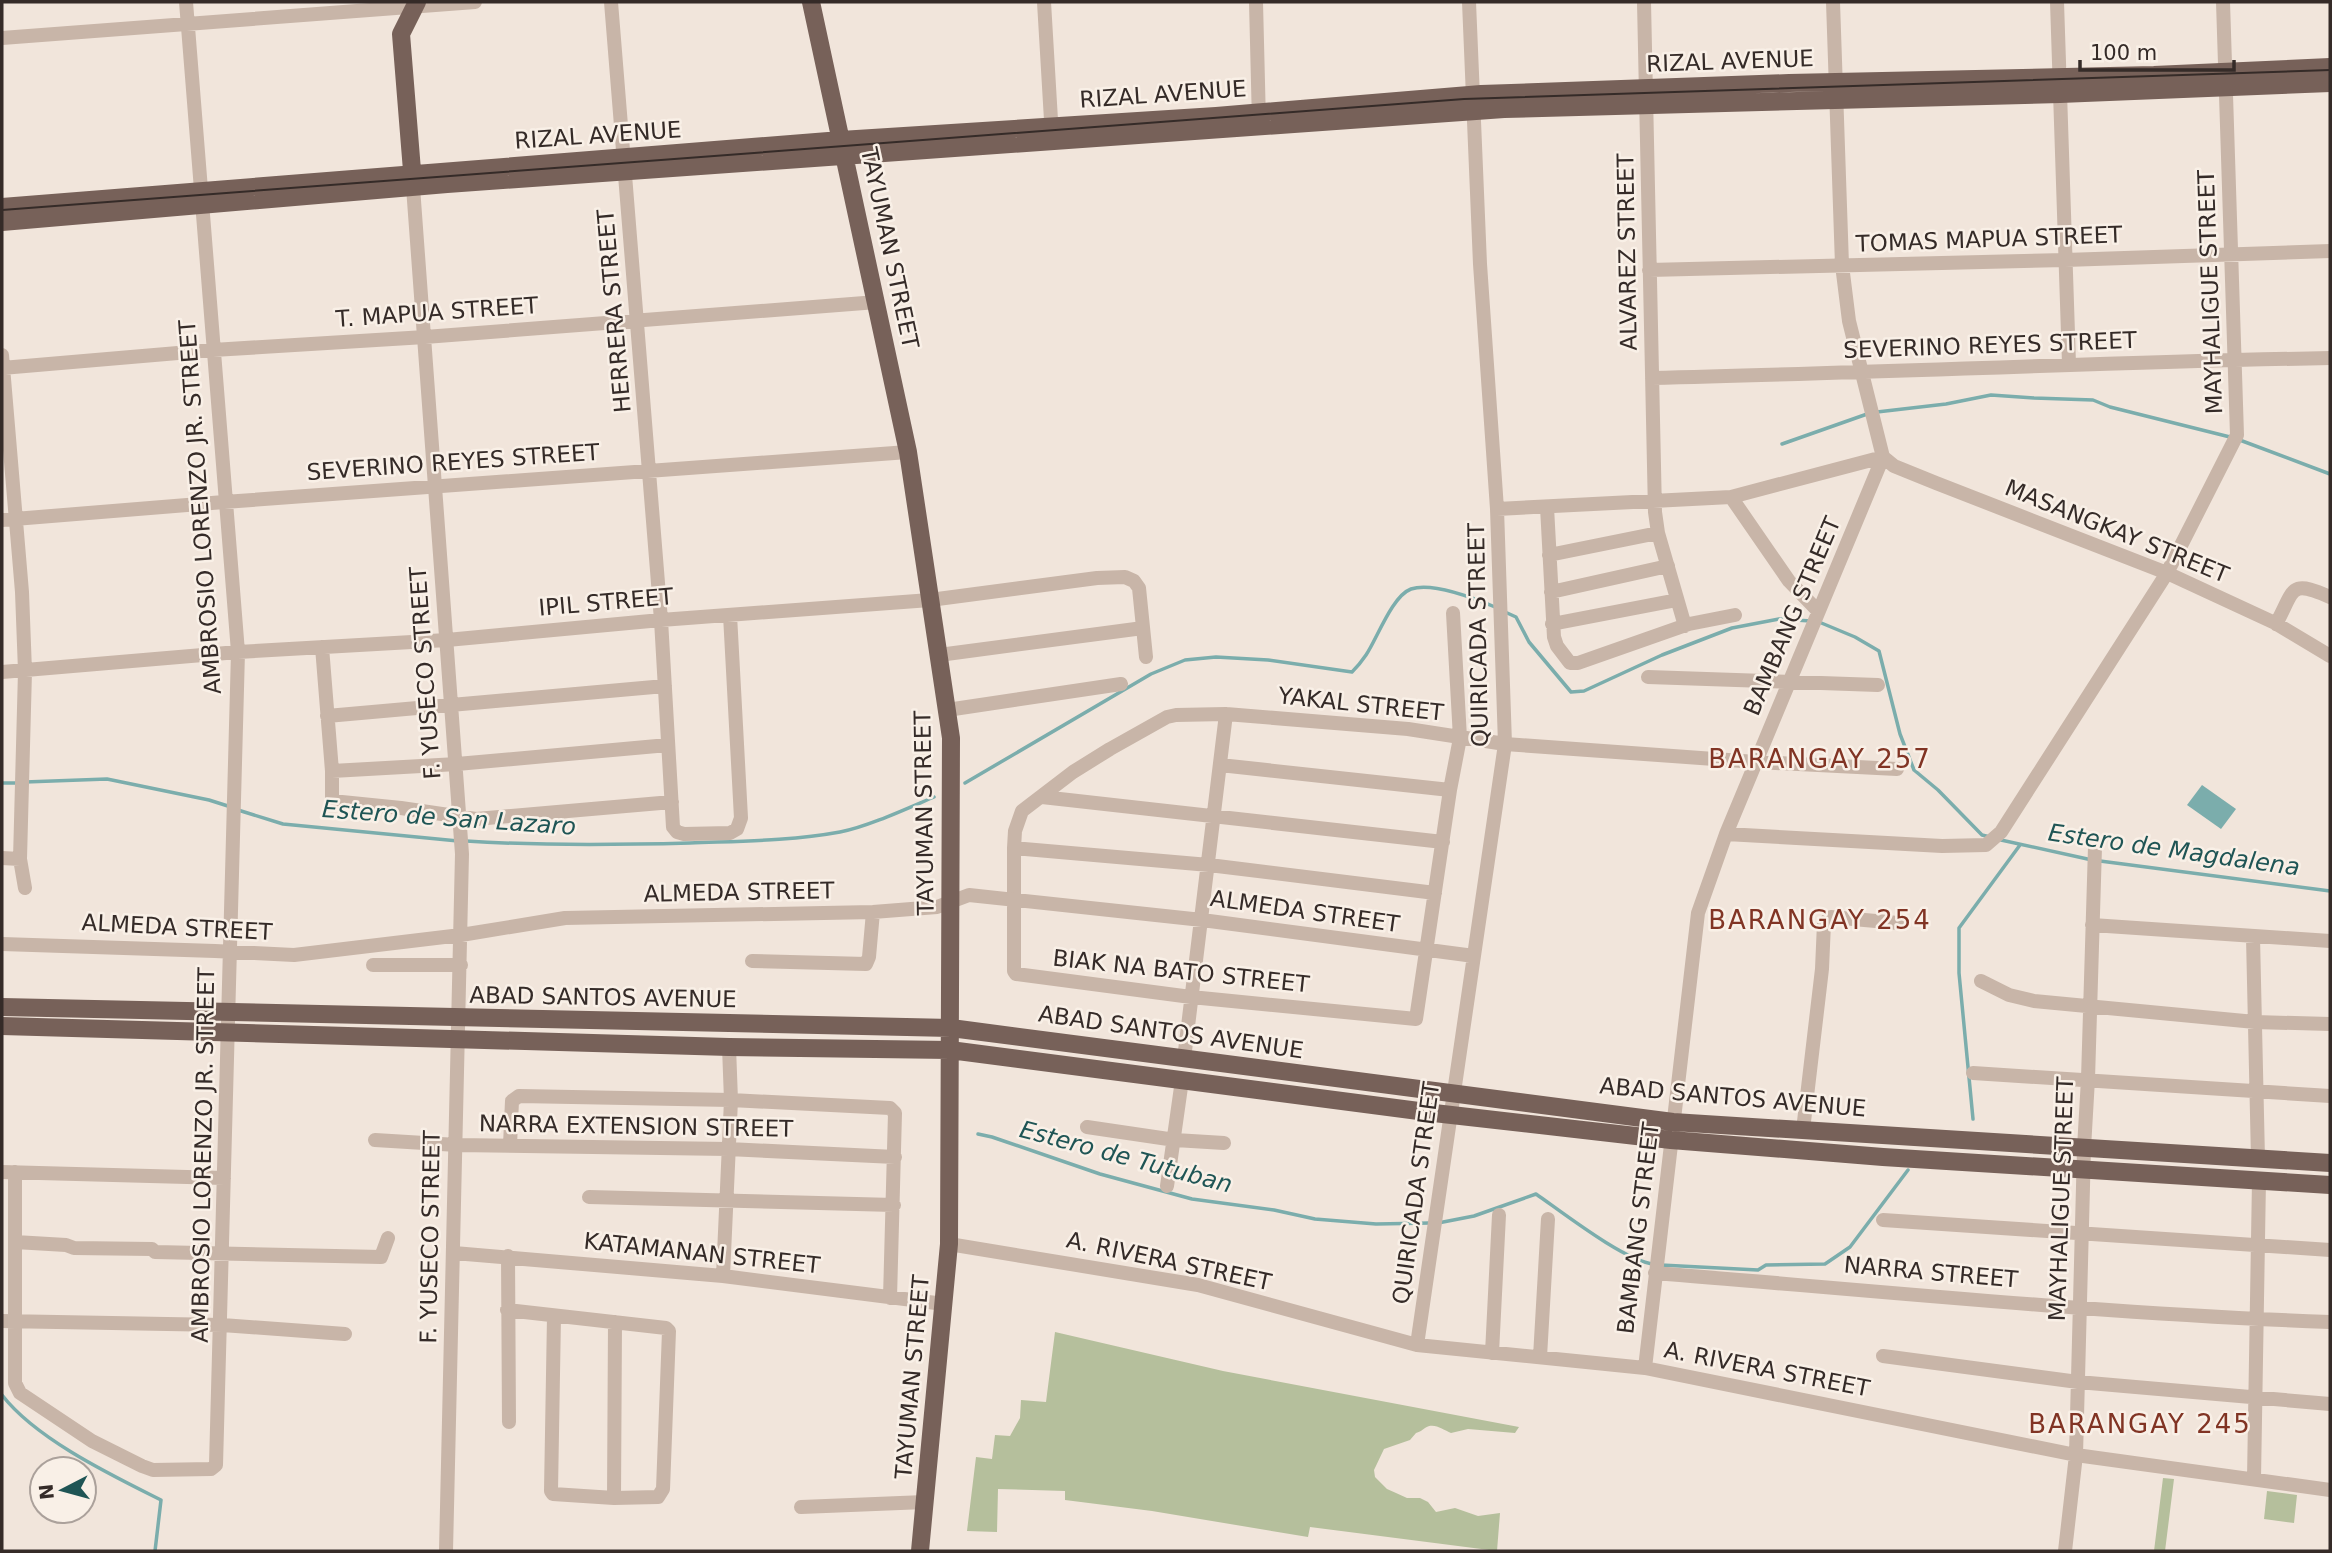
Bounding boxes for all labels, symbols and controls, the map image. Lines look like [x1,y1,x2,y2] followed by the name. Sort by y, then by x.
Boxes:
[2080,28,2234,72] scale bar
[2090,41,2157,65] text: 100 m
[1646,45,1814,77] street label: RIZAL AVENUE
[1079,75,1247,113] street label: RIZAL AVENUE
[514,116,682,154] street label: RIZAL AVENUE
[856,144,924,352] street label: TAYUMAN STREET
[1612,152,1642,351] street label: ALVAREZ STREET
[2193,168,2227,415] street label: MAYHALIGUE STREET
[592,207,636,414] street label: HERRERA STREET
[1854,221,2124,257] street label: TOMAS MAPUA STREET
[334,292,540,332] street label: T. MAPUA STREET
[174,318,226,695] street label: AMBROSIO LORENZO JR. STREET
[1843,327,2138,363] street label: SEVERINO REYES STREET
[306,439,601,485] street label: SEVERINO REYES STREET
[2001,474,2234,588] street label: MASANGKAY STREET
[1738,512,1846,719] street label: BAMBANG STREET
[1463,522,1493,747] street label: QUIRICADA STREET
[405,565,445,780] street label: F. YUSECO STREET
[537,583,675,621] street label: IPIL STREET
[1276,682,1446,726] street label: YAKAL STREET
[909,709,939,917] street label: TAYUMAN STREET
[1708,744,1932,774] district label: BARANGAY 257
[321,795,577,841] water label: Estero de San Lazaro
[2046,818,2302,882] water label: Estero de Magdalena
[643,877,836,907] street label: ALMEDA STREET
[1209,885,1402,937] street label: ALMEDA STREET
[1708,905,1932,935] district label: BARANGAY 254
[81,909,274,945] street label: ALMEDA STREET
[1051,945,1312,998] street label: BIAK NA BATO STREET
[187,966,219,1343] street label: AMBROSIO LORENZO JR. STREET
[469,982,737,1012] street label: ABAD SANTOS AVENUE
[1037,1001,1305,1063] street label: ABAD SANTOS AVENUE
[1599,1072,1867,1122] street label: ABAD SANTOS AVENUE
[2044,1075,2078,1322] street label: MAYHALIGUE STREET
[1388,1079,1445,1306] street label: QUIRICADA STREET
[479,1110,794,1142] street label: NARRA EXTENSION STREET
[1017,1115,1235,1199] water label: Estero de Tutuban
[1612,1120,1664,1335] street label: BAMBANG STREET
[415,1129,445,1344] street label: F. YUSECO STREET
[1064,1227,1275,1296] street label: A. RIVERA STREET
[583,1228,822,1278] street label: KATAMANAN STREET
[1843,1251,2020,1293] street label: NARRA STREET
[890,1273,934,1481] street label: TAYUMAN STREET
[1662,1336,1873,1402] street label: A. RIVERA STREET
[2028,1409,2252,1439] district label: BARANGAY 245
[28,1455,98,1525] north arrow
[34,1483,58,1501] text: N

